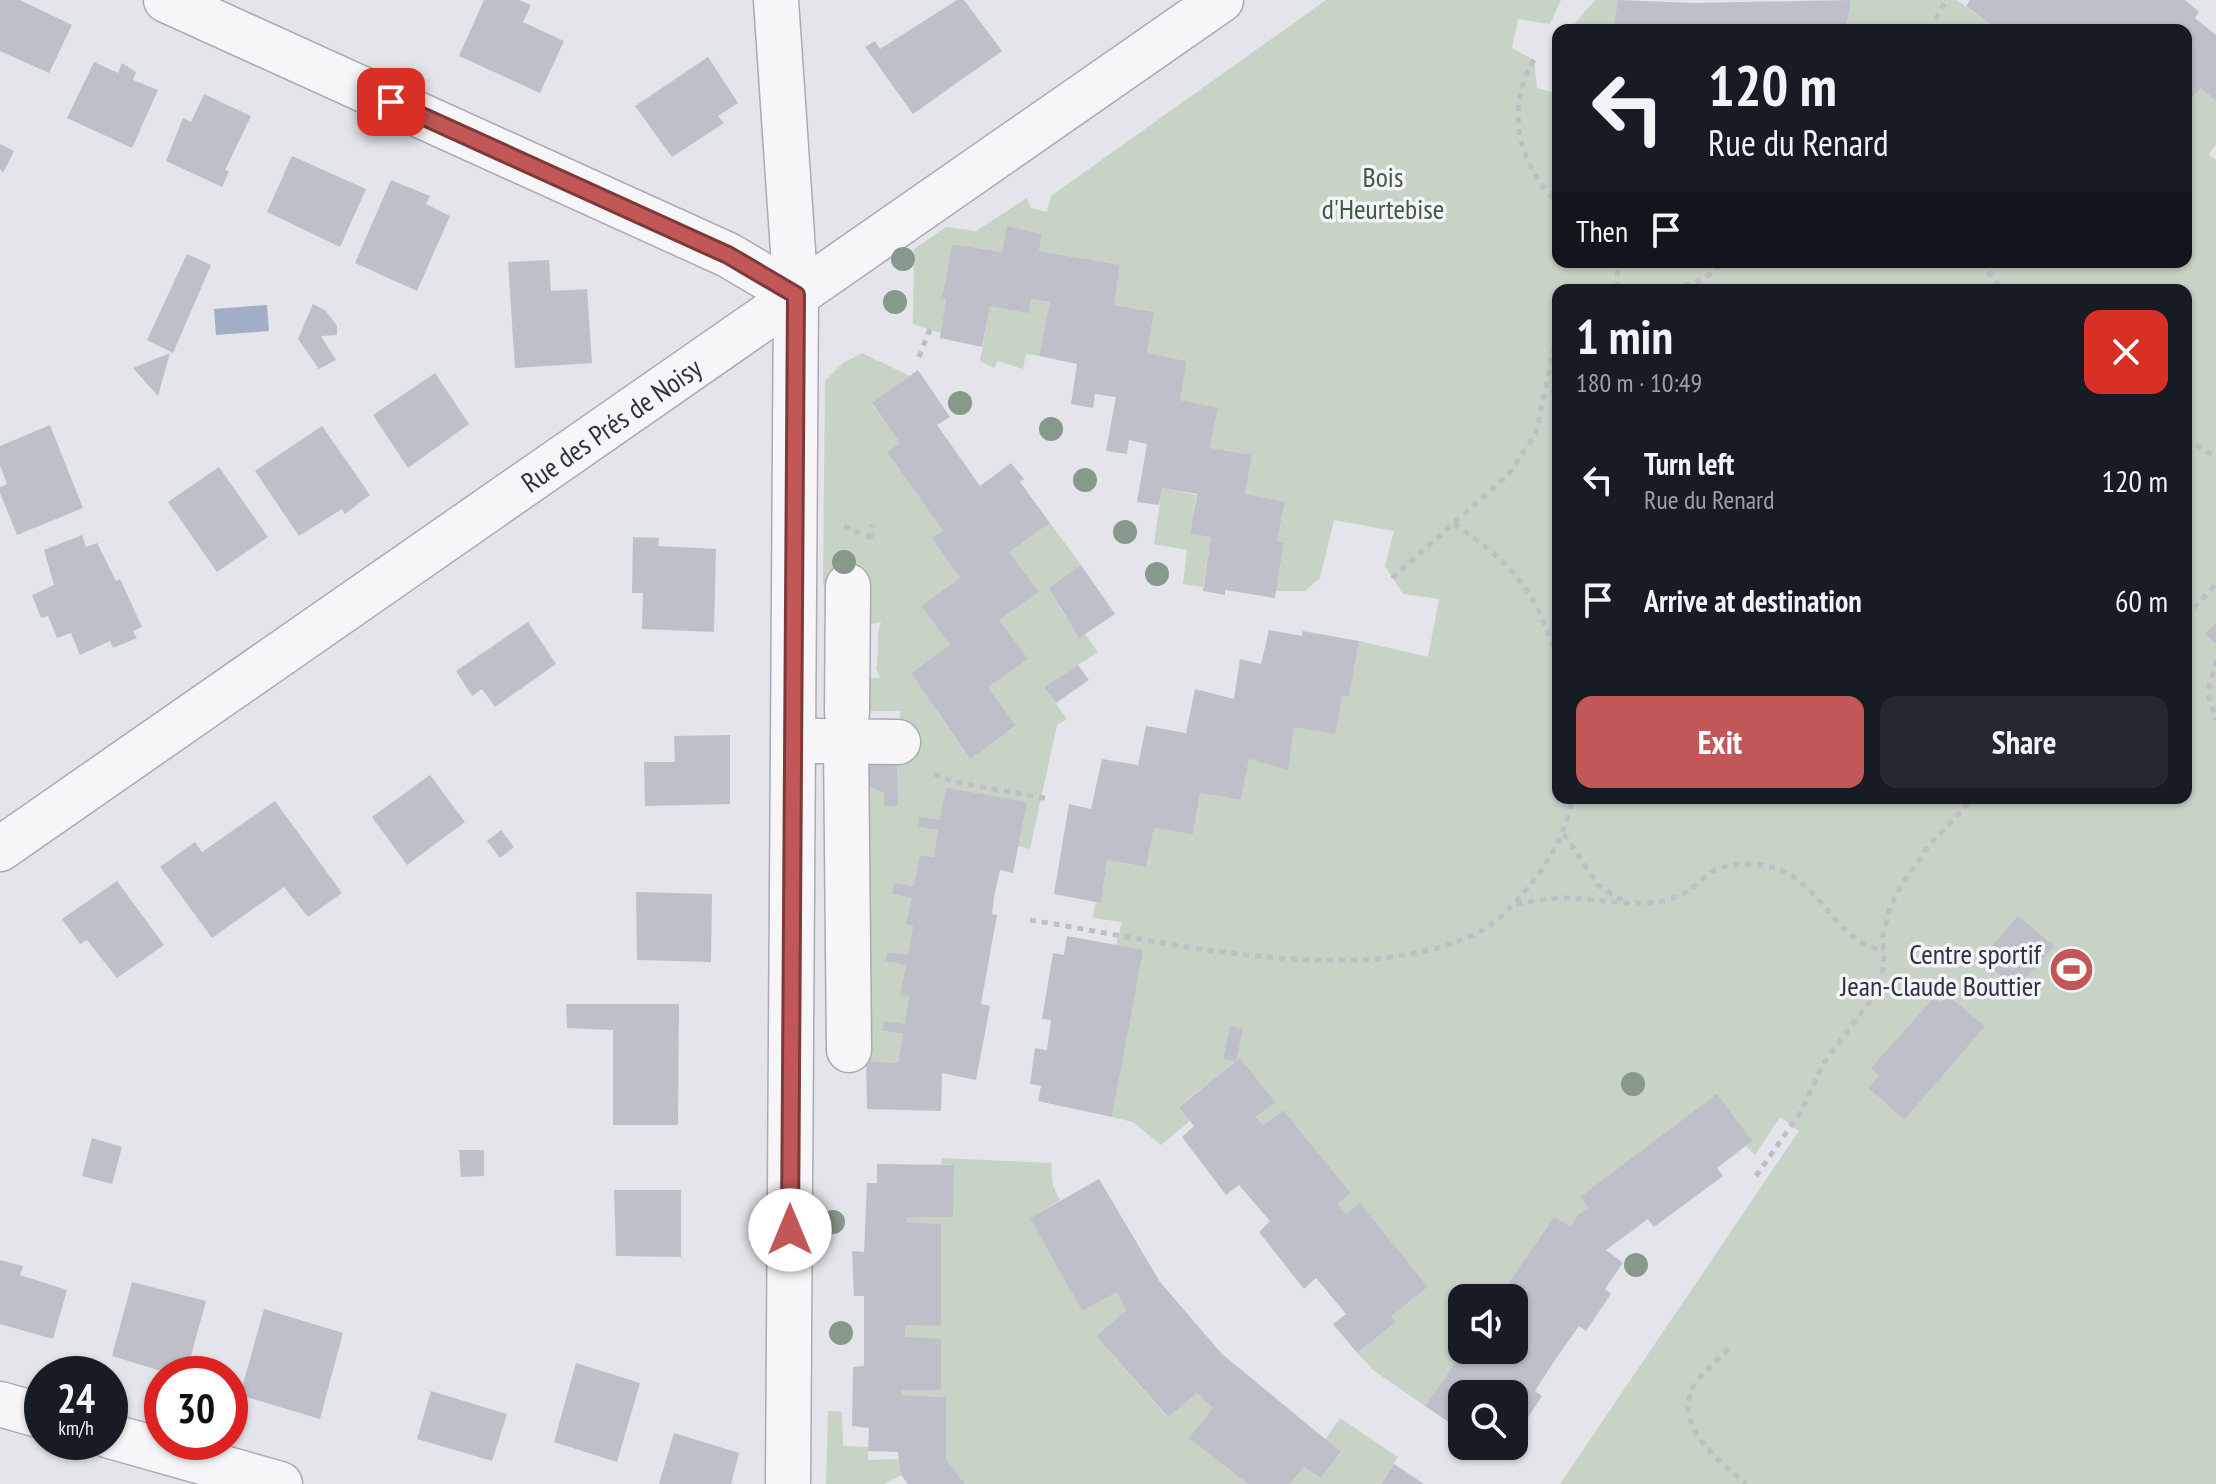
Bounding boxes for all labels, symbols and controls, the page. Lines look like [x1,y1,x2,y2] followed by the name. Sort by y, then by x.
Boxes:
[1708,49,1837,121] text: 120 m
[1576,56,1680,160] icon: left
[357,68,425,136] pin
[369,80,413,124] icon: arrive
[1708,119,1889,166] text: Rue du Renard
[1322,158,1444,227] park label: Bois d'Heurtebise
[1644,208,1688,252] icon: arrive
[1576,211,1628,250] text: Then
[1576,305,1673,367] text: 1 min
[2084,310,2168,394] button: close
[513,348,709,500] street label: Rue des Prés de Noisy
[1576,366,1702,399] text: 180 m · 10:49
[1644,444,1734,483] text: Turn left
[1576,458,1620,502] icon: left
[2102,461,2168,500] text: 120 m
[1644,483,1774,516] text: Rue du Renard
[1576,578,1620,622] icon: arrive
[1644,581,1862,620] text: Arrive at destination
[2115,581,2168,620] text: 60 m
[1576,696,1864,788] button: Exit
[1880,696,2168,788] button: Share
[1840,935,2043,1004] place label: Centre sportif Jean-Claude Bouttier
[2048,945,2096,993] sports icon: Centre sportif Jean-Claude Bouttier
[748,1188,832,1272] position arrow
[1448,1284,1528,1460] map controls
[1448,1284,1528,1364] button: sound
[144,1356,248,1460] speed limit sign: 30
[57,1372,95,1424] text: 24
[1448,1380,1528,1460] button: search
[58,1415,94,1441] text: km/h

